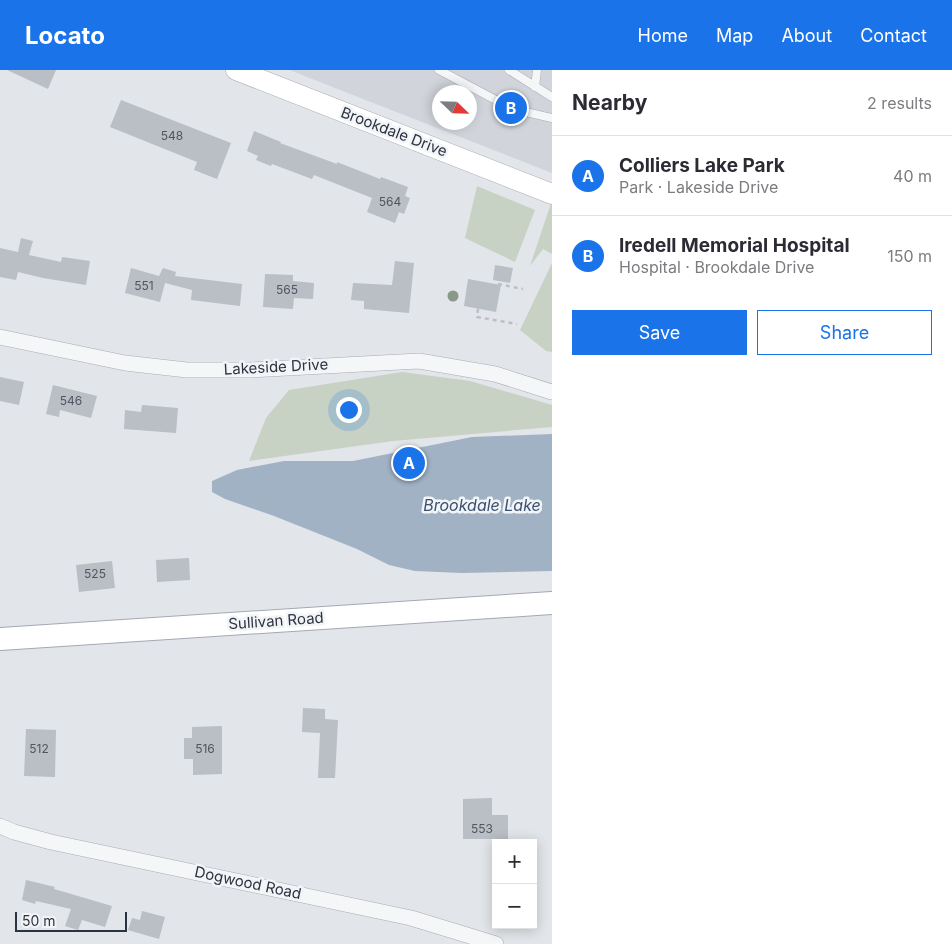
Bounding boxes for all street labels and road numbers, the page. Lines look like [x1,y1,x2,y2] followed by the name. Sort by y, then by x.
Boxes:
[338,103,450,161] street label: Brookdale Drive
[223,354,329,379] street label: Lakeside Drive
[228,608,324,633] street label: Sullivan Road
[193,862,303,903] street label: Dogwood Road

